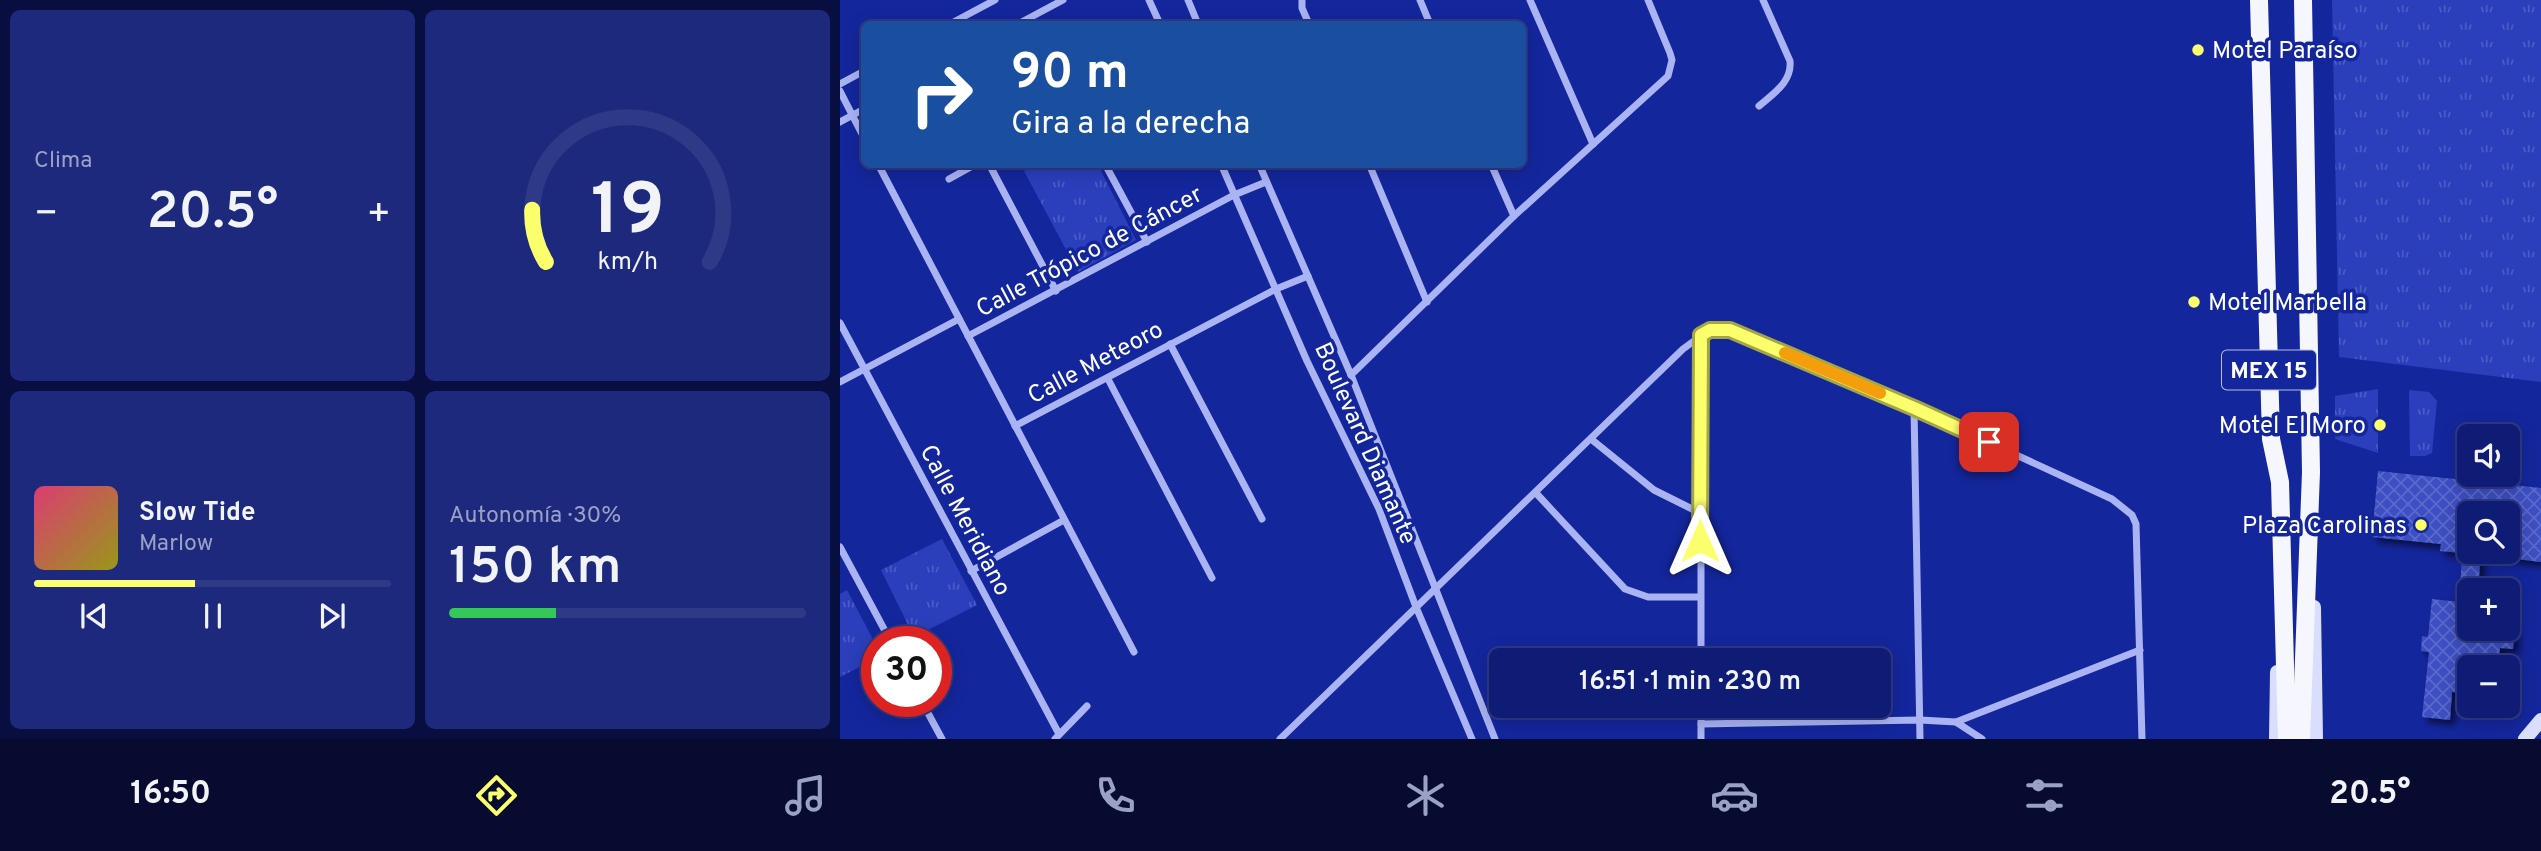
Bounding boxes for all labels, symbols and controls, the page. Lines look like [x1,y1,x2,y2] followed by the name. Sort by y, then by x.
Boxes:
[2212,37,2358,67] place label: Motel Paraíso
[2190,42,2206,58] marker: Motel Paraíso
[1011,44,1129,106] text: 90 m
[896,49,987,140] icon: right
[1011,105,1250,145] text: Gira a la derecha
[34,147,92,176] text: Clima
[591,168,664,260] text: 19
[972,180,1208,325] street label: Calle Trópico de Cáncer
[147,181,278,247] text: 20.5°
[34,191,59,240] text: −
[366,191,391,240] text: +
[597,246,658,278] text: km/h
[2208,289,2367,319] place label: Motel Marbella
[2186,294,2202,310] marker: Motel Marbella
[1023,316,1169,412] street label: Calle Meteoro
[1306,338,1422,549] street label: Boulevard Diamante
[2222,350,2316,390] road number: MEX 15
[1959,412,2019,472] pin
[2219,412,2366,442] place label: Motel El Moro
[2372,417,2388,433] marker: Motel El Moro
[1970,423,2008,461] icon: arrive
[2457,424,2520,718] map controls
[2457,424,2520,487] button: sound
[912,440,1017,602] street label: Calle Meridiano
[139,497,256,530] text: Slow Tide
[2457,501,2520,564] button: search
[449,502,621,531] text: Autonomía · 30%
[1663,504,1737,578] position arrow
[2242,512,2407,542] place label: Plaza Carolinas
[2413,517,2429,533] marker: Plaza Carolinas
[139,530,213,559] text: Marlow
[449,536,622,602] text: 150 km
[2457,578,2520,641] button: +
[75,597,113,635] icon: previous
[194,597,232,635] icon: pause
[313,597,351,635] icon: next
[861,626,952,717] speed limit sign: 30
[2457,655,2520,718] button: −
[1579,666,1801,699] text: 16:51 · 1 min · 230 m
[472,771,521,820] icon: directions
[781,771,830,820] icon: music
[1091,771,1140,820] icon: phone
[1401,771,1450,820] icon: climate
[1710,771,1759,820] icon: car
[2020,771,2069,820] icon: filters
[130,775,211,815] text: 16:50
[2329,775,2411,815] text: 20.5°

